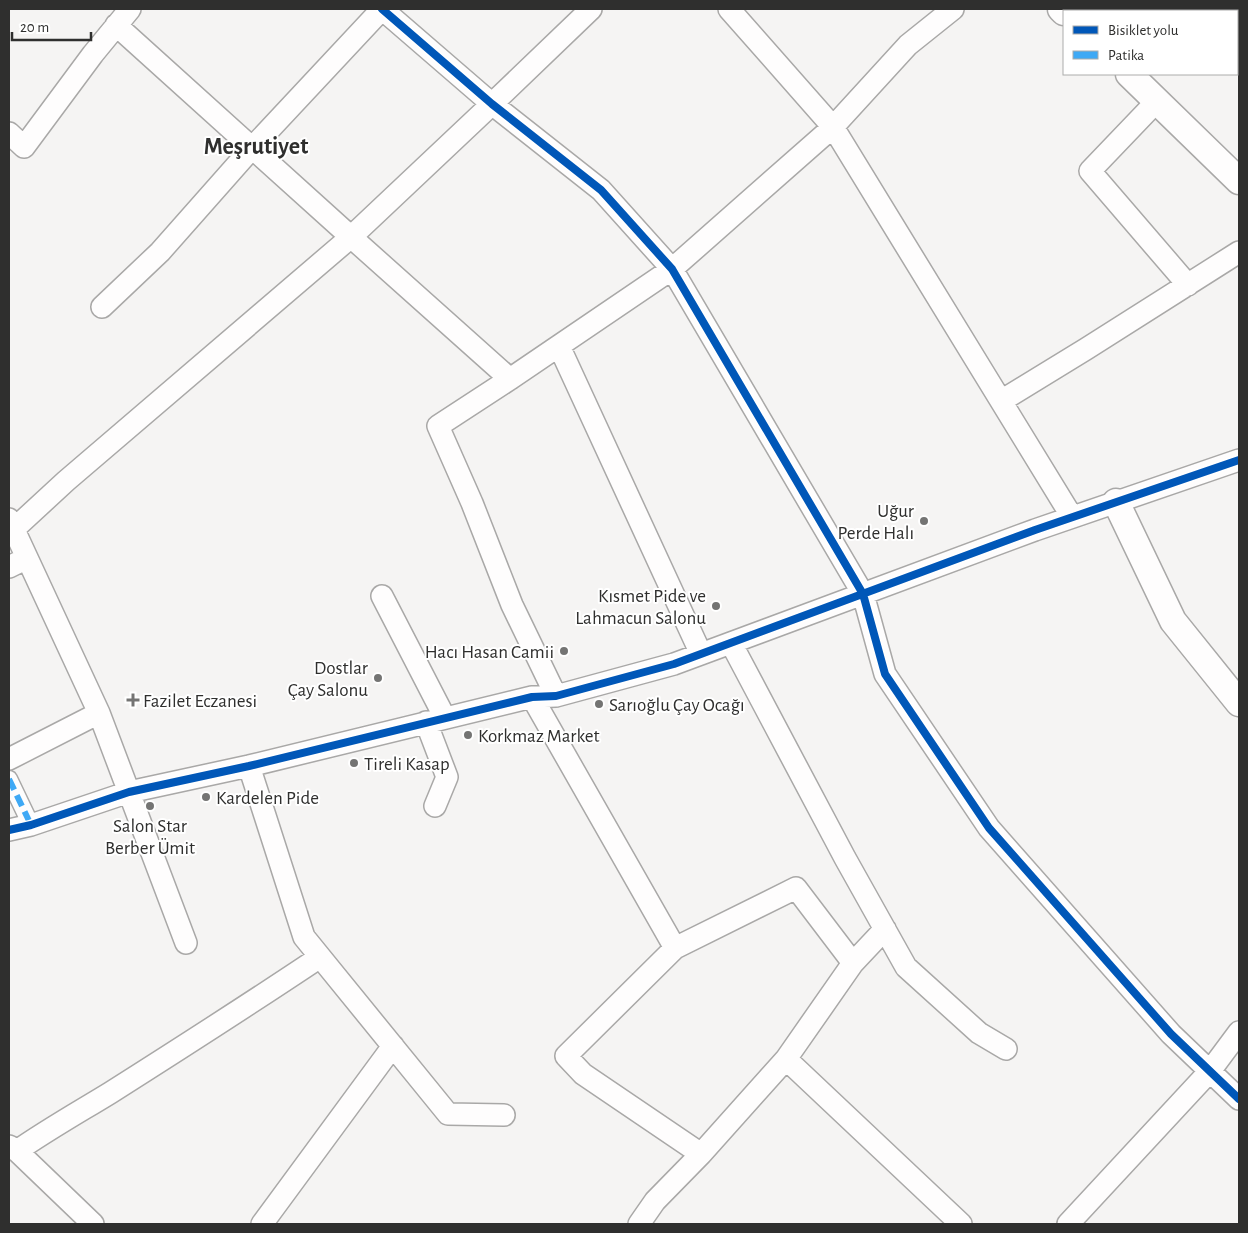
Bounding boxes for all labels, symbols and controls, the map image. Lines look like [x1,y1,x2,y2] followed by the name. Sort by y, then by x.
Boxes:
[12,10,91,42] scale bar
[1063,10,1238,75] legend
[20,20,49,35] text: 20 m
[1108,23,1179,38] text: Bisiklet yolu
[1108,48,1144,63] text: Patika
[204,135,308,159] district label: Meşrutiyet
[838,502,914,543] place label: Uğur Perde Halı
[918,515,930,527] marker: Uğur Perde Halı
[575,587,706,628] place label: Kısmet Pide ve Lahmacun Salonu
[710,600,722,612] marker: Kısmet Pide ve Lahmacun Salonu
[425,643,554,662] place label: Hacı Hasan Camii
[558,645,570,657] marker: Hacı Hasan Camii
[288,659,368,700] place label: Dostlar Çay Salonu
[372,672,384,684] marker: Dostlar Çay Salonu
[143,692,257,711] place label: Fazilet Eczanesi
[127,694,139,706] marker: Fazilet Eczanesi
[609,696,745,715] place label: Sarıoğlu Çay Ocağı
[593,698,605,710] marker: Sarıoğlu Çay Ocağı
[478,727,600,746] place label: Korkmaz Market
[462,729,474,741] marker: Korkmaz Market
[364,755,450,774] place label: Tireli Kasap
[348,757,360,769] marker: Tireli Kasap
[216,789,319,808] place label: Kardelen Pide
[200,791,212,803] marker: Kardelen Pide
[144,800,156,812] marker: Salon Star Berber Ümit
[105,817,195,858] place label: Salon Star Berber Ümit

